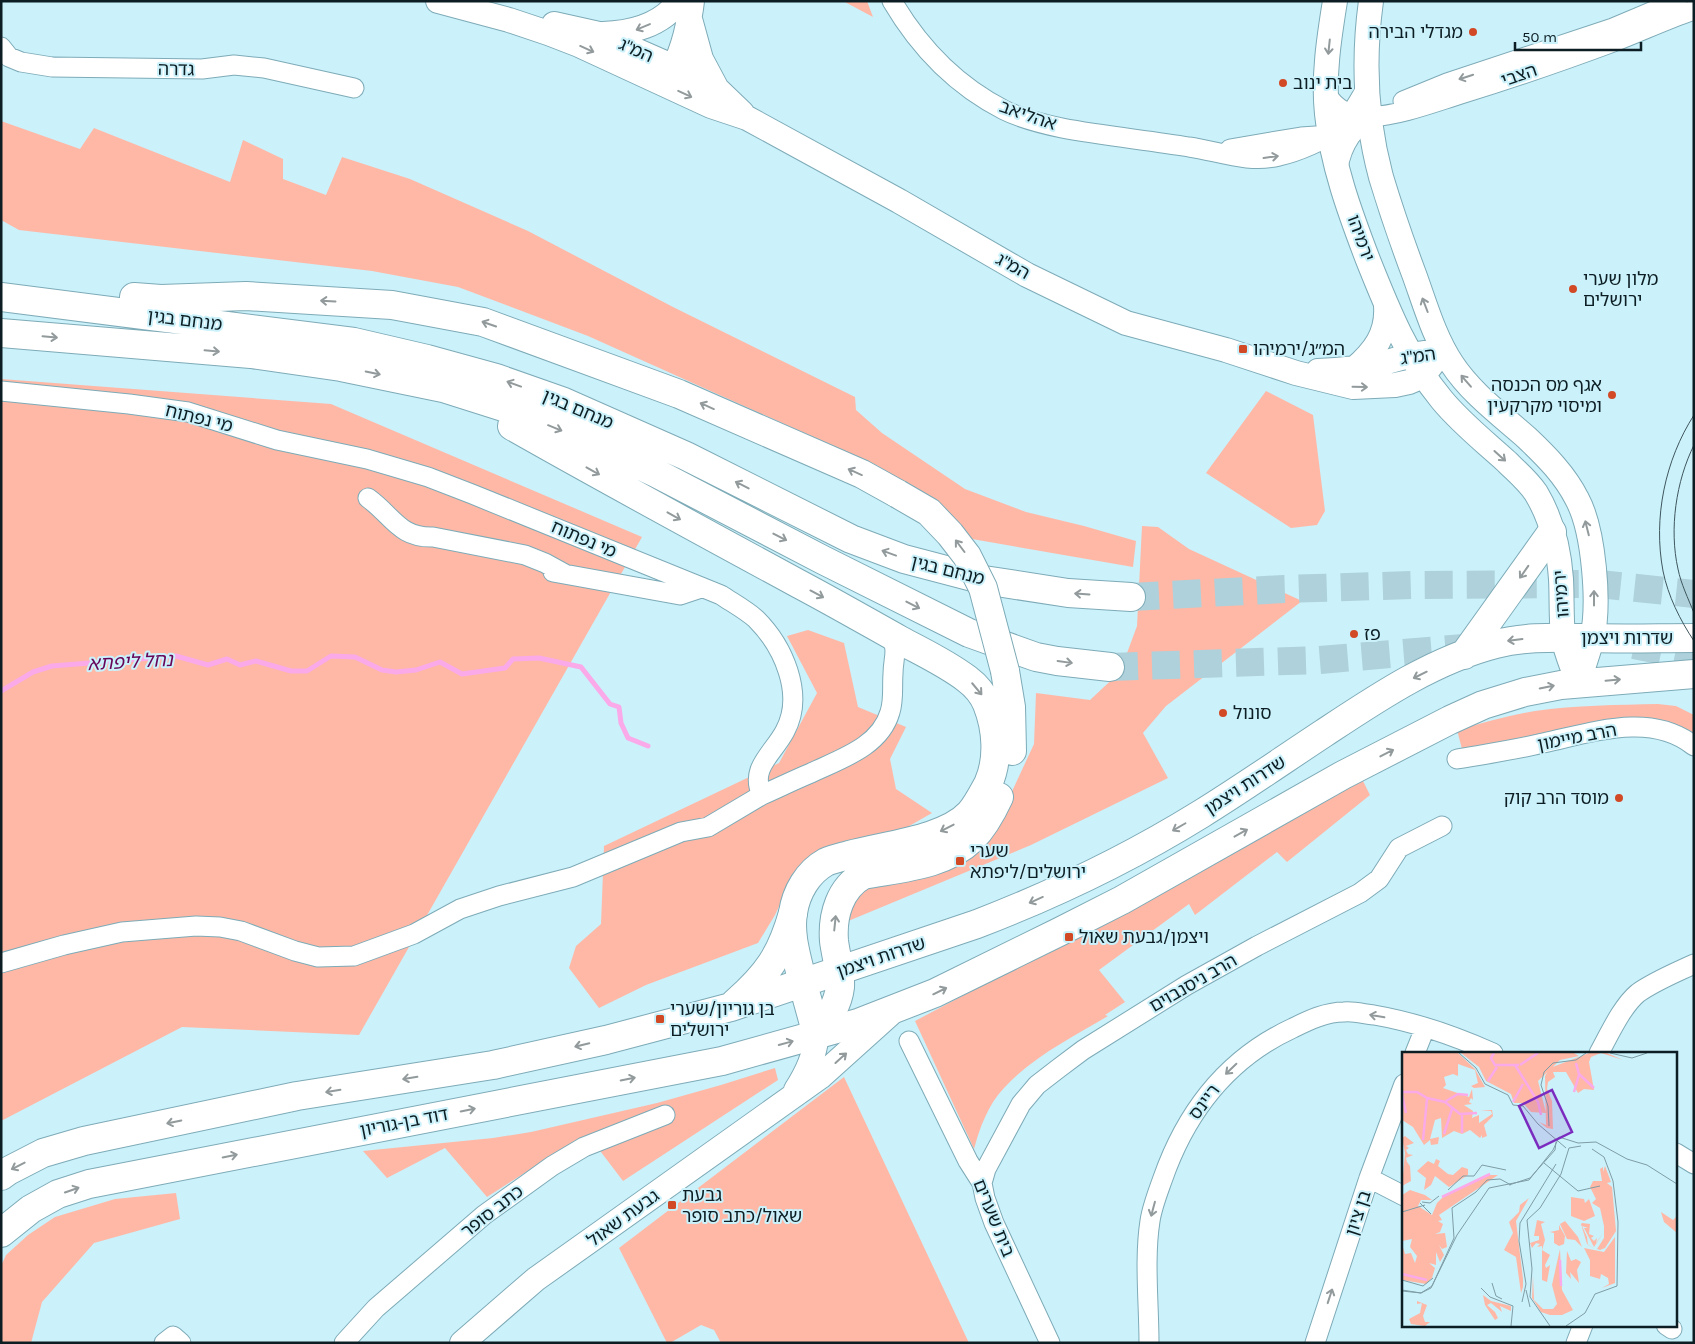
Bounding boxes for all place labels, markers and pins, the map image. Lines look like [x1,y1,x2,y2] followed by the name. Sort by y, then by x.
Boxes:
[1368,21,1463,43] place label: מגדלי הבירה
[1467,26,1479,38] marker: מגדלי הבירה
[1293,72,1353,94] place label: בית ינוב
[1277,77,1289,89] marker: בית ינוב
[1583,268,1659,311] place label: מלון שערי ירושלים
[1567,283,1579,295] marker: מלון שערי ירושלים
[1253,338,1345,360] place label: המ״ג/ירמיהו
[1237,343,1249,355] marker: המ״ג/ירמיהו
[1487,374,1602,417] place label: אגף מס הכנסה ומיסוי מקרקעין
[1606,389,1618,401] marker: אגף מס הכנסה ומיסוי מקרקעין
[1364,623,1381,645] place label: פז
[1348,628,1360,640] marker: פז
[1233,702,1272,724] place label: סונול
[1217,707,1229,719] marker: סונול
[1504,787,1609,809] place label: מוסד הרב קוק
[1613,792,1625,804] marker: מוסד הרב קוק
[970,840,1086,883] place label: שערי ירושלים/ליפתא
[954,855,966,867] marker: שערי ירושלים/ליפתא
[1079,926,1209,948] place label: ויצמן/גבעת שאול
[1063,931,1075,943] marker: ויצמן/גבעת שאול
[670,998,775,1041] place label: בן גוריון/שערי ירושלים
[654,1013,666,1025] marker: בן גוריון/שערי ירושלים
[682,1184,802,1227] place label: גבעת שאול/כתב סופר
[666,1199,678,1211] marker: גבעת שאול/כתב סופר

